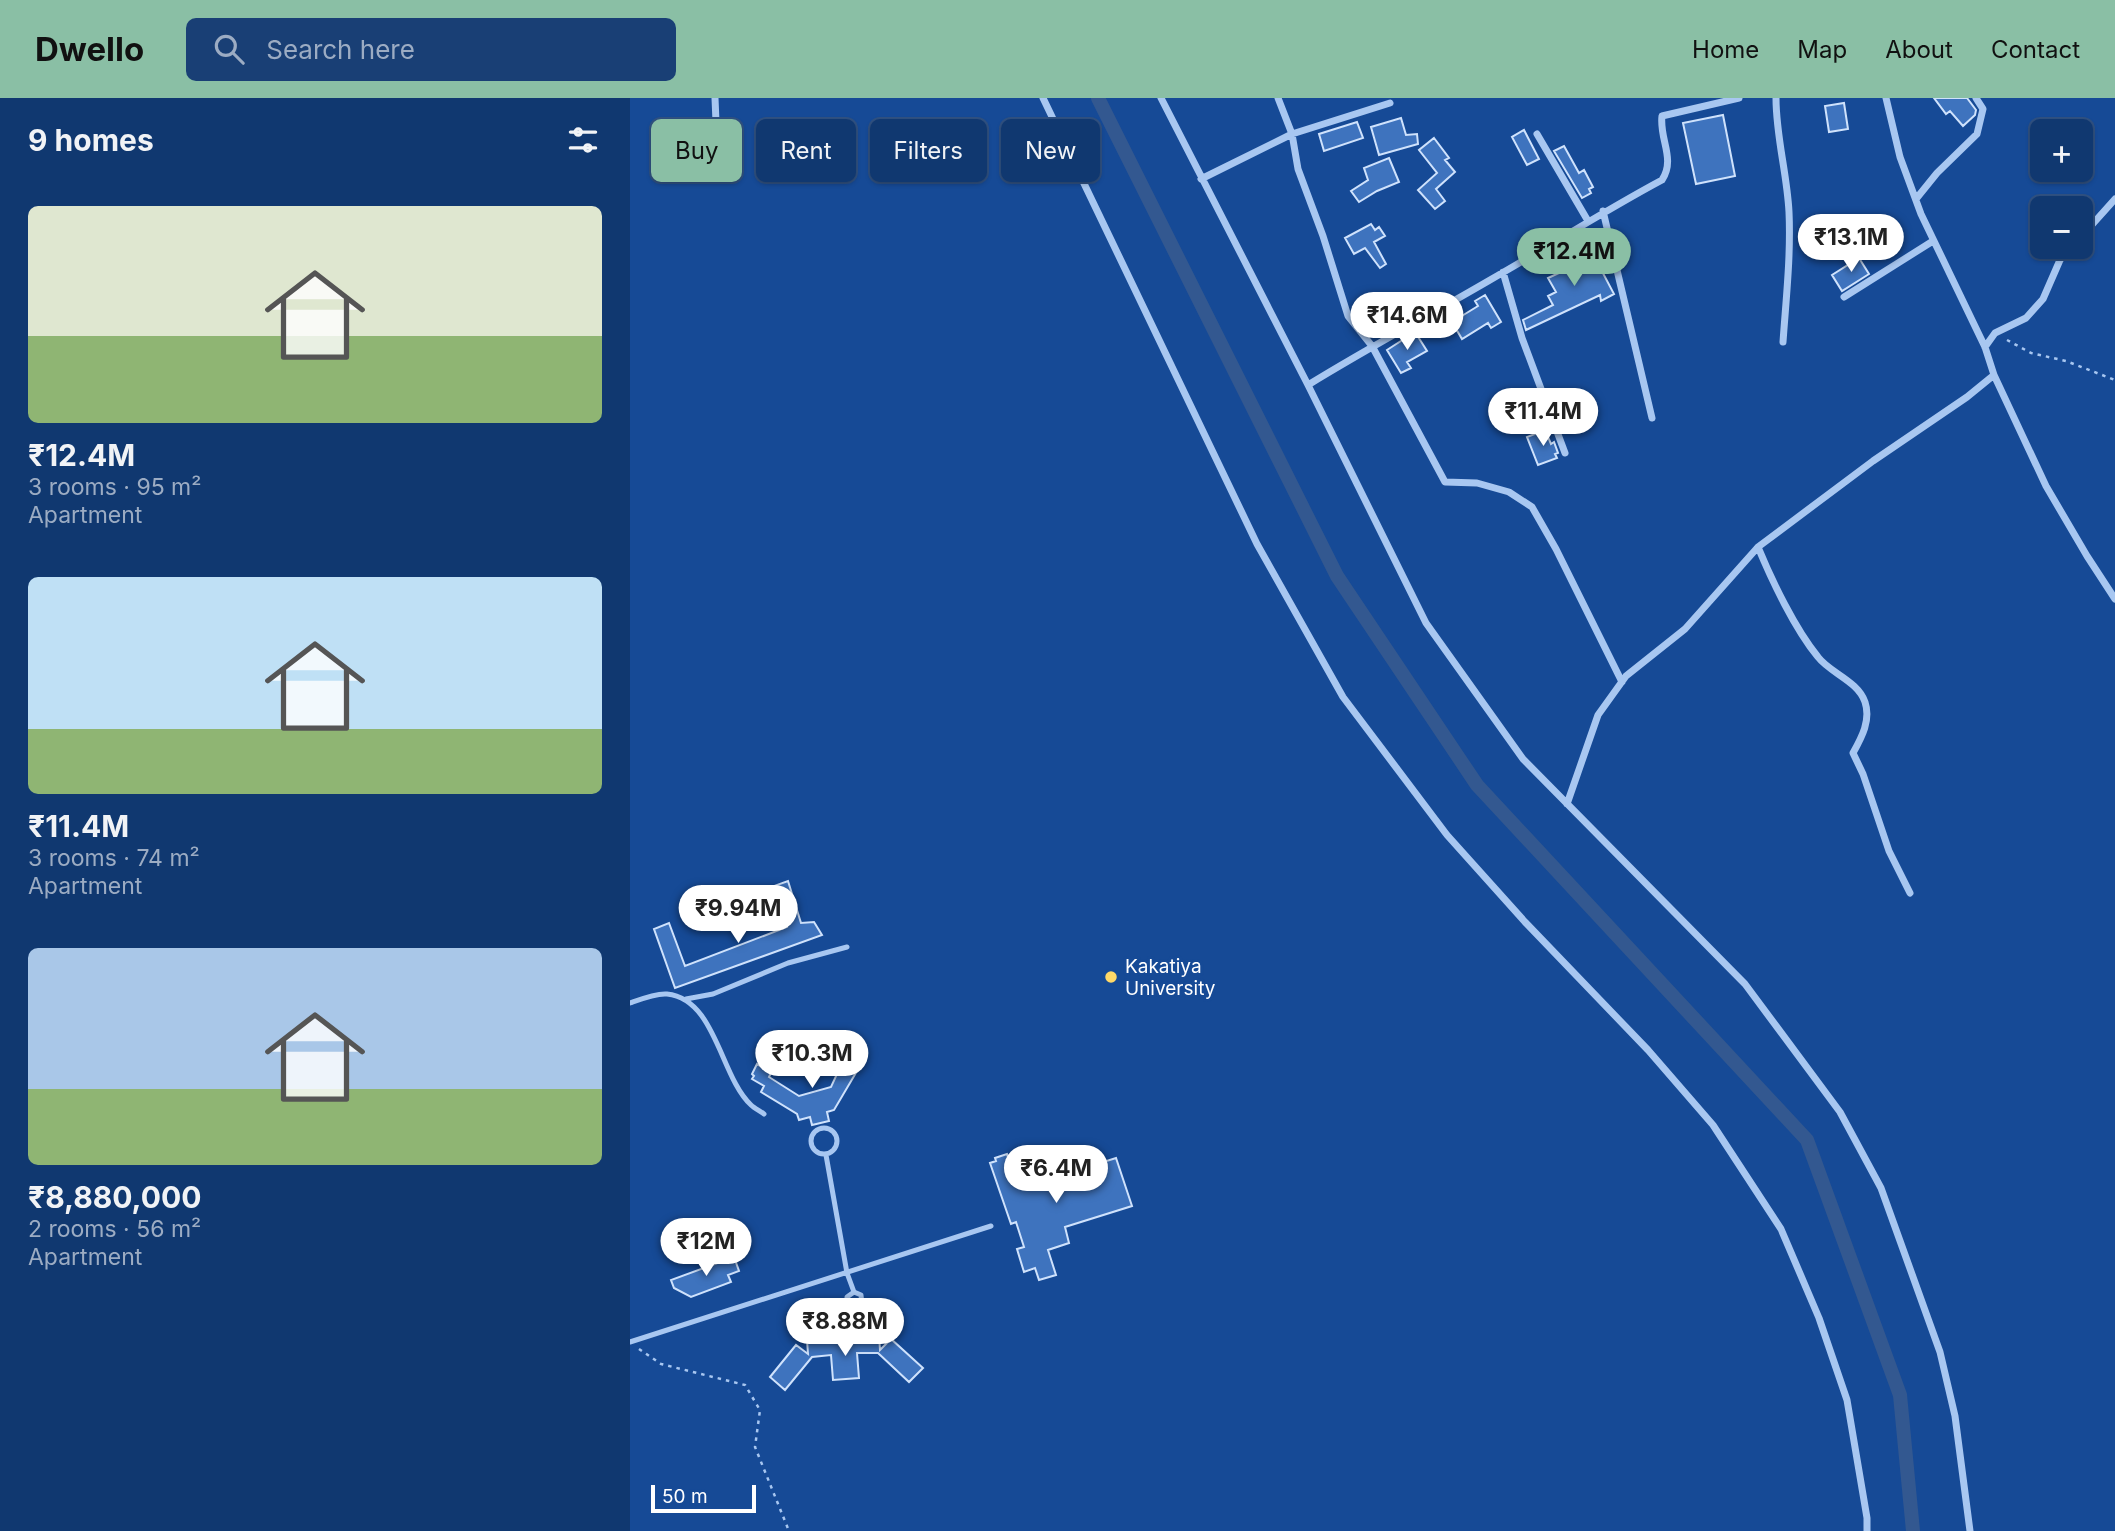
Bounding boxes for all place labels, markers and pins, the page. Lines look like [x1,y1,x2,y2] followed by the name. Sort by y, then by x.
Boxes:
[1794,214,1908,274] pin: ₹13.1M
[1517,228,1631,288] pin: ₹12.4M
[1350,292,1464,352] pin: ₹14.6M
[1486,388,1600,448] pin: ₹11.4M
[681,886,795,945] pin: ₹9.94M
[1125,955,1216,1000] place label: Kakatiya University
[1103,969,1119,985] marker: Kakatiya University
[755,1030,869,1090] pin: ₹10.3M
[1007,1146,1105,1205] pin: ₹6.4M
[665,1218,747,1278] pin: ₹12M
[788,1298,902,1358] pin: ₹8.88M

